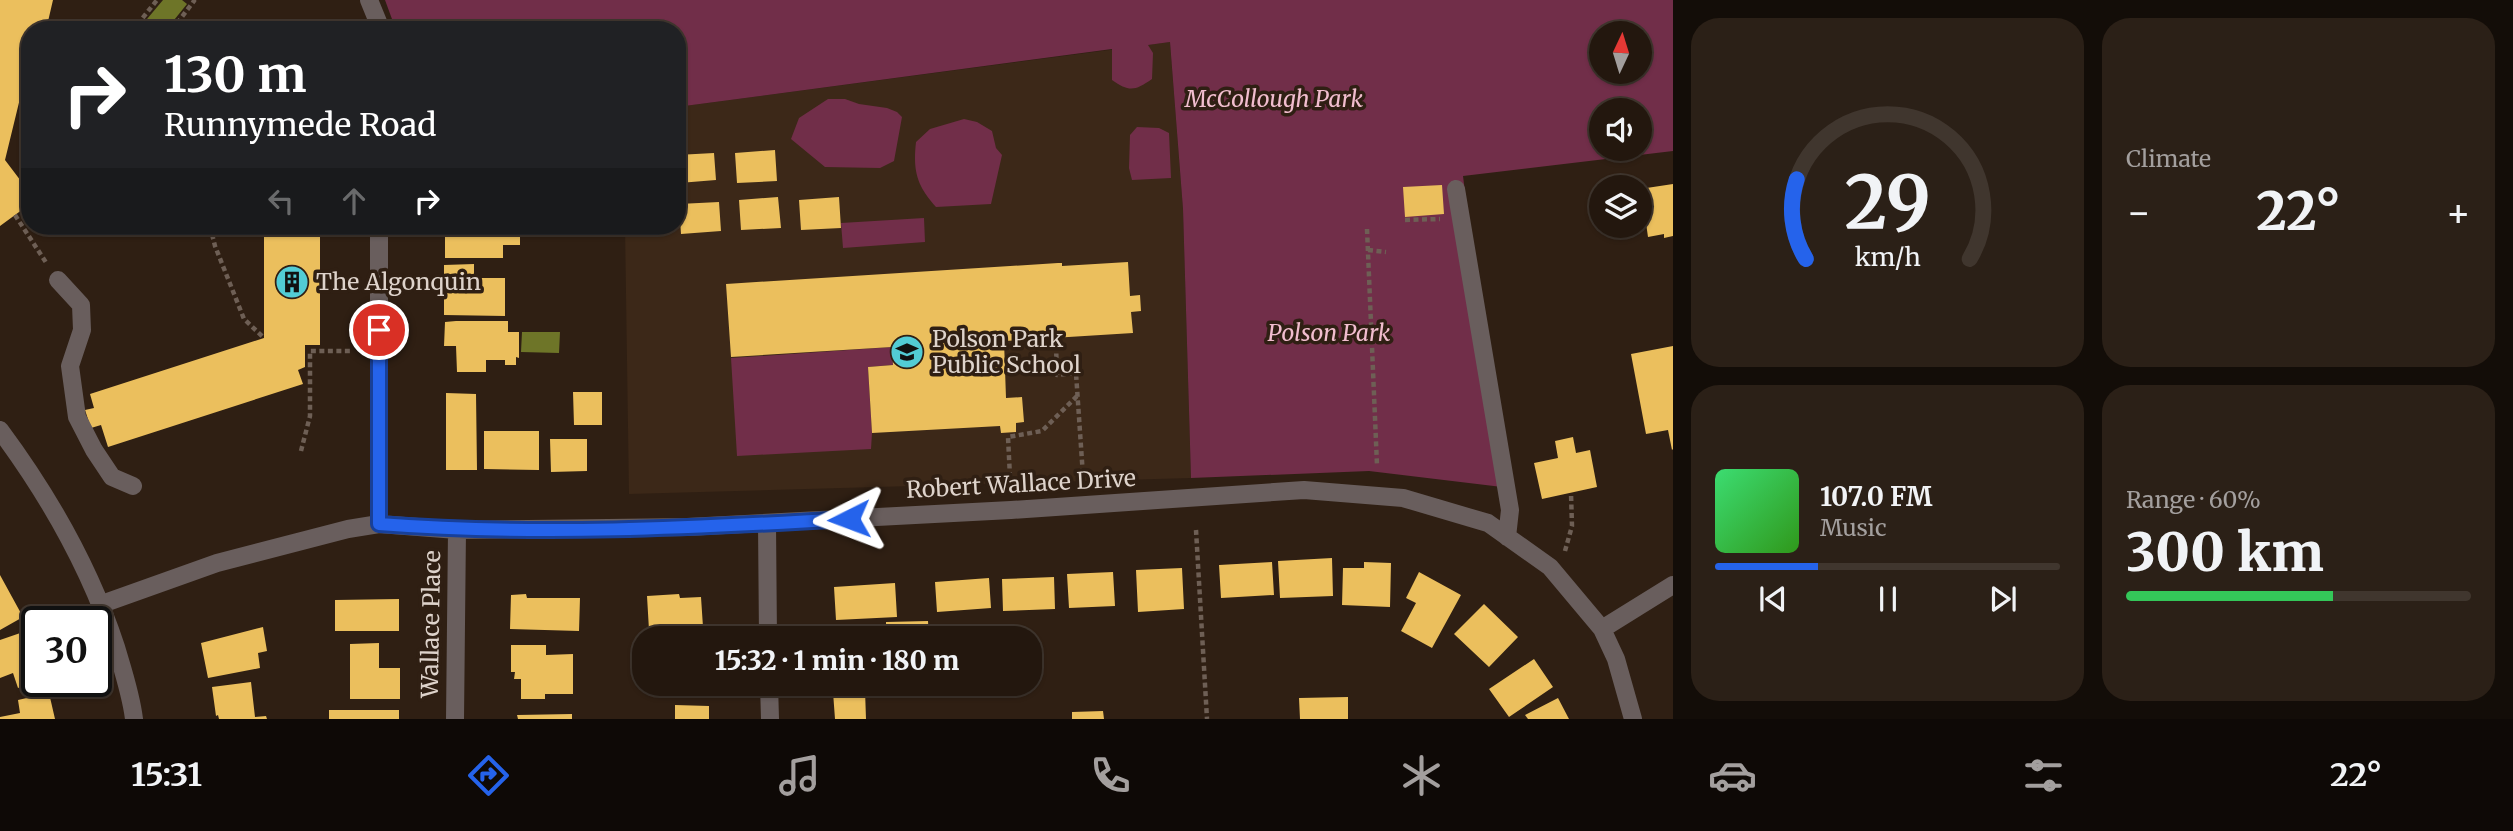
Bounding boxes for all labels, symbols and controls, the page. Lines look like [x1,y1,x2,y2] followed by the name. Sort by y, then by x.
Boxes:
[1589,21,1652,84] north arrow
[1589,21,1652,238] map controls
[164,44,307,105] text: 130 m
[49,49,140,140] icon: right
[1184,84,1363,113] park label: McCollough Park
[1589,98,1652,161] button: sound
[164,105,437,145] text: Runnymede Road
[2126,144,2211,173] text: Climate
[1844,157,1931,249] text: 29
[1589,175,1652,238] button: layers
[2256,179,2341,244] text: 22°
[262,182,300,220] icon: left
[335,182,373,220] icon: ahead
[408,182,446,220] icon: right
[2126,189,2151,236] text: −
[2446,189,2471,236] text: +
[1854,240,1921,272] text: km/h
[273,263,311,301] building icon: The Algonquin
[316,267,481,296] place label: The Algonquin
[349,300,409,360] pin
[360,311,398,349] icon: arrive
[1268,318,1391,347] park label: Polson Park
[932,324,1081,379] place label: Polson Park Public School
[888,333,926,371] school or university icon: Polson Park Public School
[905,463,1137,504] street label: Robert Wallace Drive
[1820,480,1932,513] text: 107.0 FM
[812,482,886,556] position arrow
[2126,485,2261,514] text: Range · 60%
[1820,513,1887,542] text: Music
[2126,520,2324,585] text: 300 km
[415,550,446,699] street label: Wallace Place
[1754,580,1792,618] icon: previous
[1869,580,1907,618] icon: pause
[1984,580,2022,618] icon: next
[21,606,112,697] speed limit sign: 30
[715,644,959,677] text: 15:32 · 1 min · 180 m
[464,751,513,800] icon: directions
[775,751,824,800] icon: music
[1086,751,1135,800] icon: phone
[1397,751,1446,800] icon: climate
[1708,751,1757,800] icon: car
[2019,751,2068,800] icon: filters
[131,755,202,795] text: 15:31
[2330,755,2382,795] text: 22°

